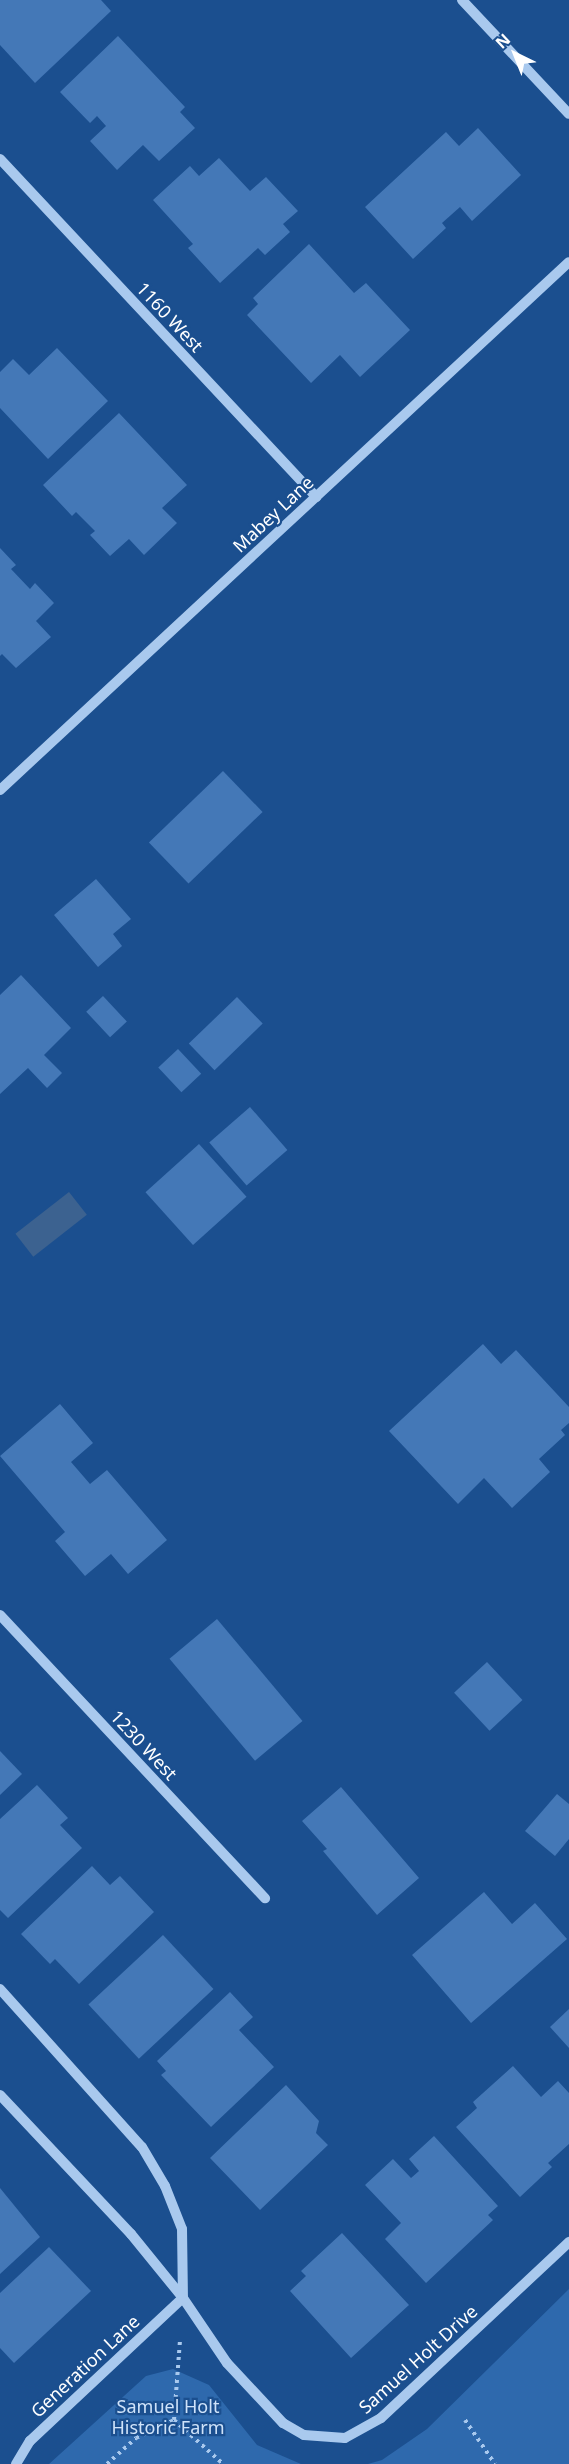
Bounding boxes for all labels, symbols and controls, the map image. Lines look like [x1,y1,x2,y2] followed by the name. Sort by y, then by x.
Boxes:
[485,24,545,84] north arrow
[490,28,515,53] text: N
[132,278,208,356] street label: 1160 West
[228,471,318,557] street label: Mabey Lane
[106,1706,182,1784] street label: 1230 West
[354,2300,482,2418] street label: Samuel Holt Drive
[26,2310,144,2422] street label: Generation Lane
[111,2396,225,2438] park label: Samuel Holt Historic Farm

